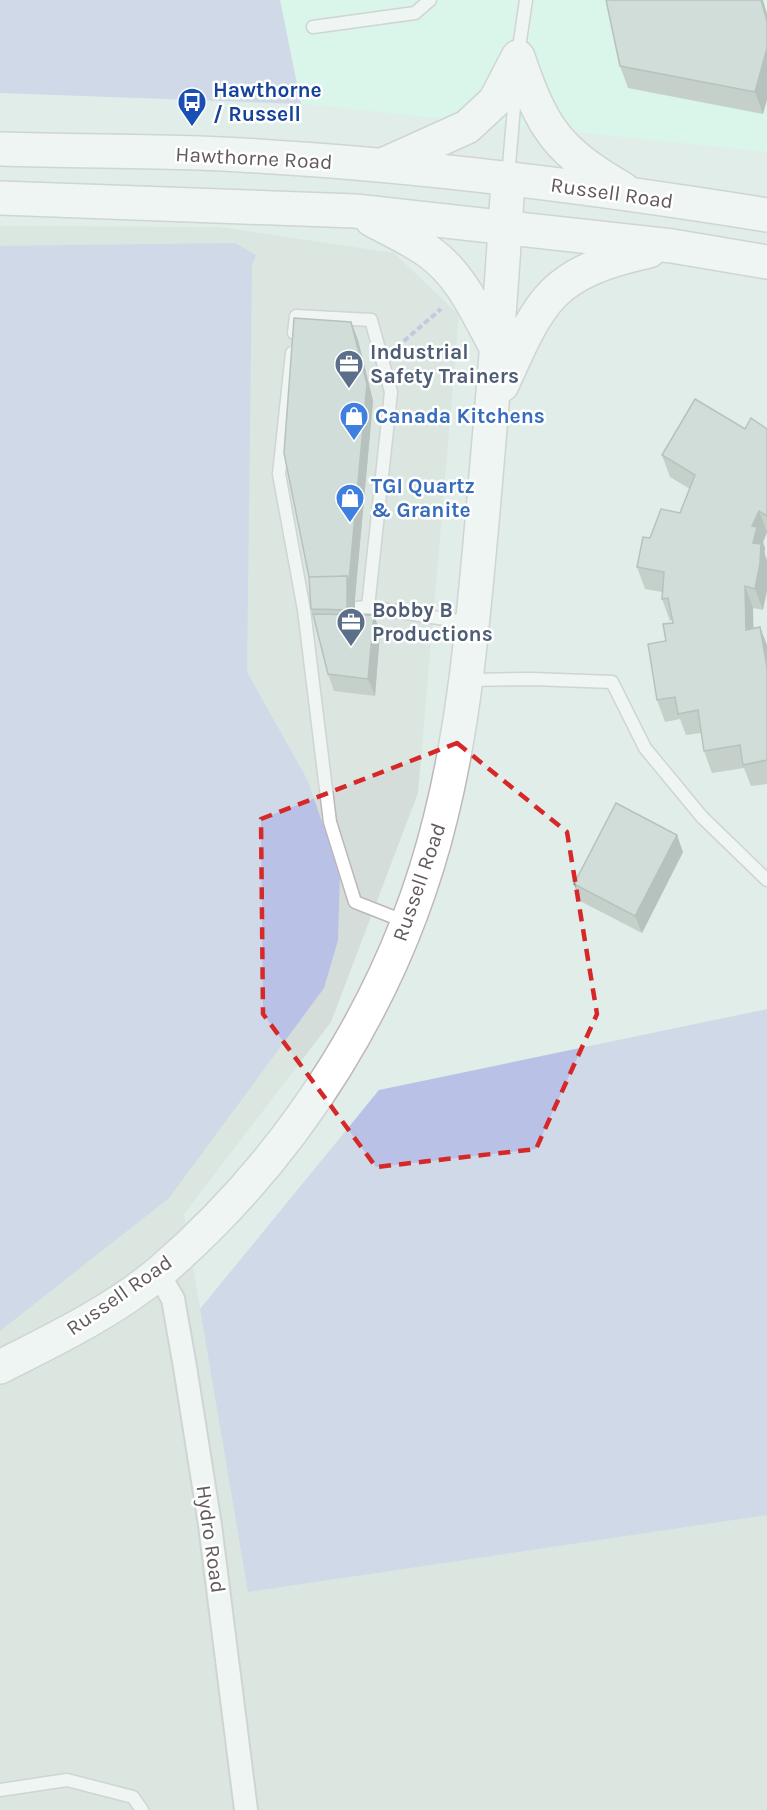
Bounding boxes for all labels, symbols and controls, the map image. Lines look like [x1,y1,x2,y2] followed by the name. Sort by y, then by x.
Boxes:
[213,78,322,126] place label: Hawthorne / Russell
[176,86,208,128] bus stop icon: Hawthorne / Russell
[175,142,333,174] street label: Hawthorne Road
[549,173,675,213] street label: Russell Road
[370,340,519,388] place label: Industrial Safety Trainers
[333,348,365,390] office icon: Industrial Safety Trainers
[338,400,370,442] shop icon: Canada Kitchens
[375,404,545,428] place label: Canada Kitchens
[371,474,475,522] place label: TGI Quartz & Granite
[334,482,366,524] shop icon: TGI Quartz & Granite
[372,598,493,646] place label: Bobby B Productions
[335,606,367,648] office icon: Bobby B Productions
[388,820,450,944] street label: Russell Road
[62,1250,176,1340] street label: Russell Road
[192,1484,230,1594] street label: Hydro Road

